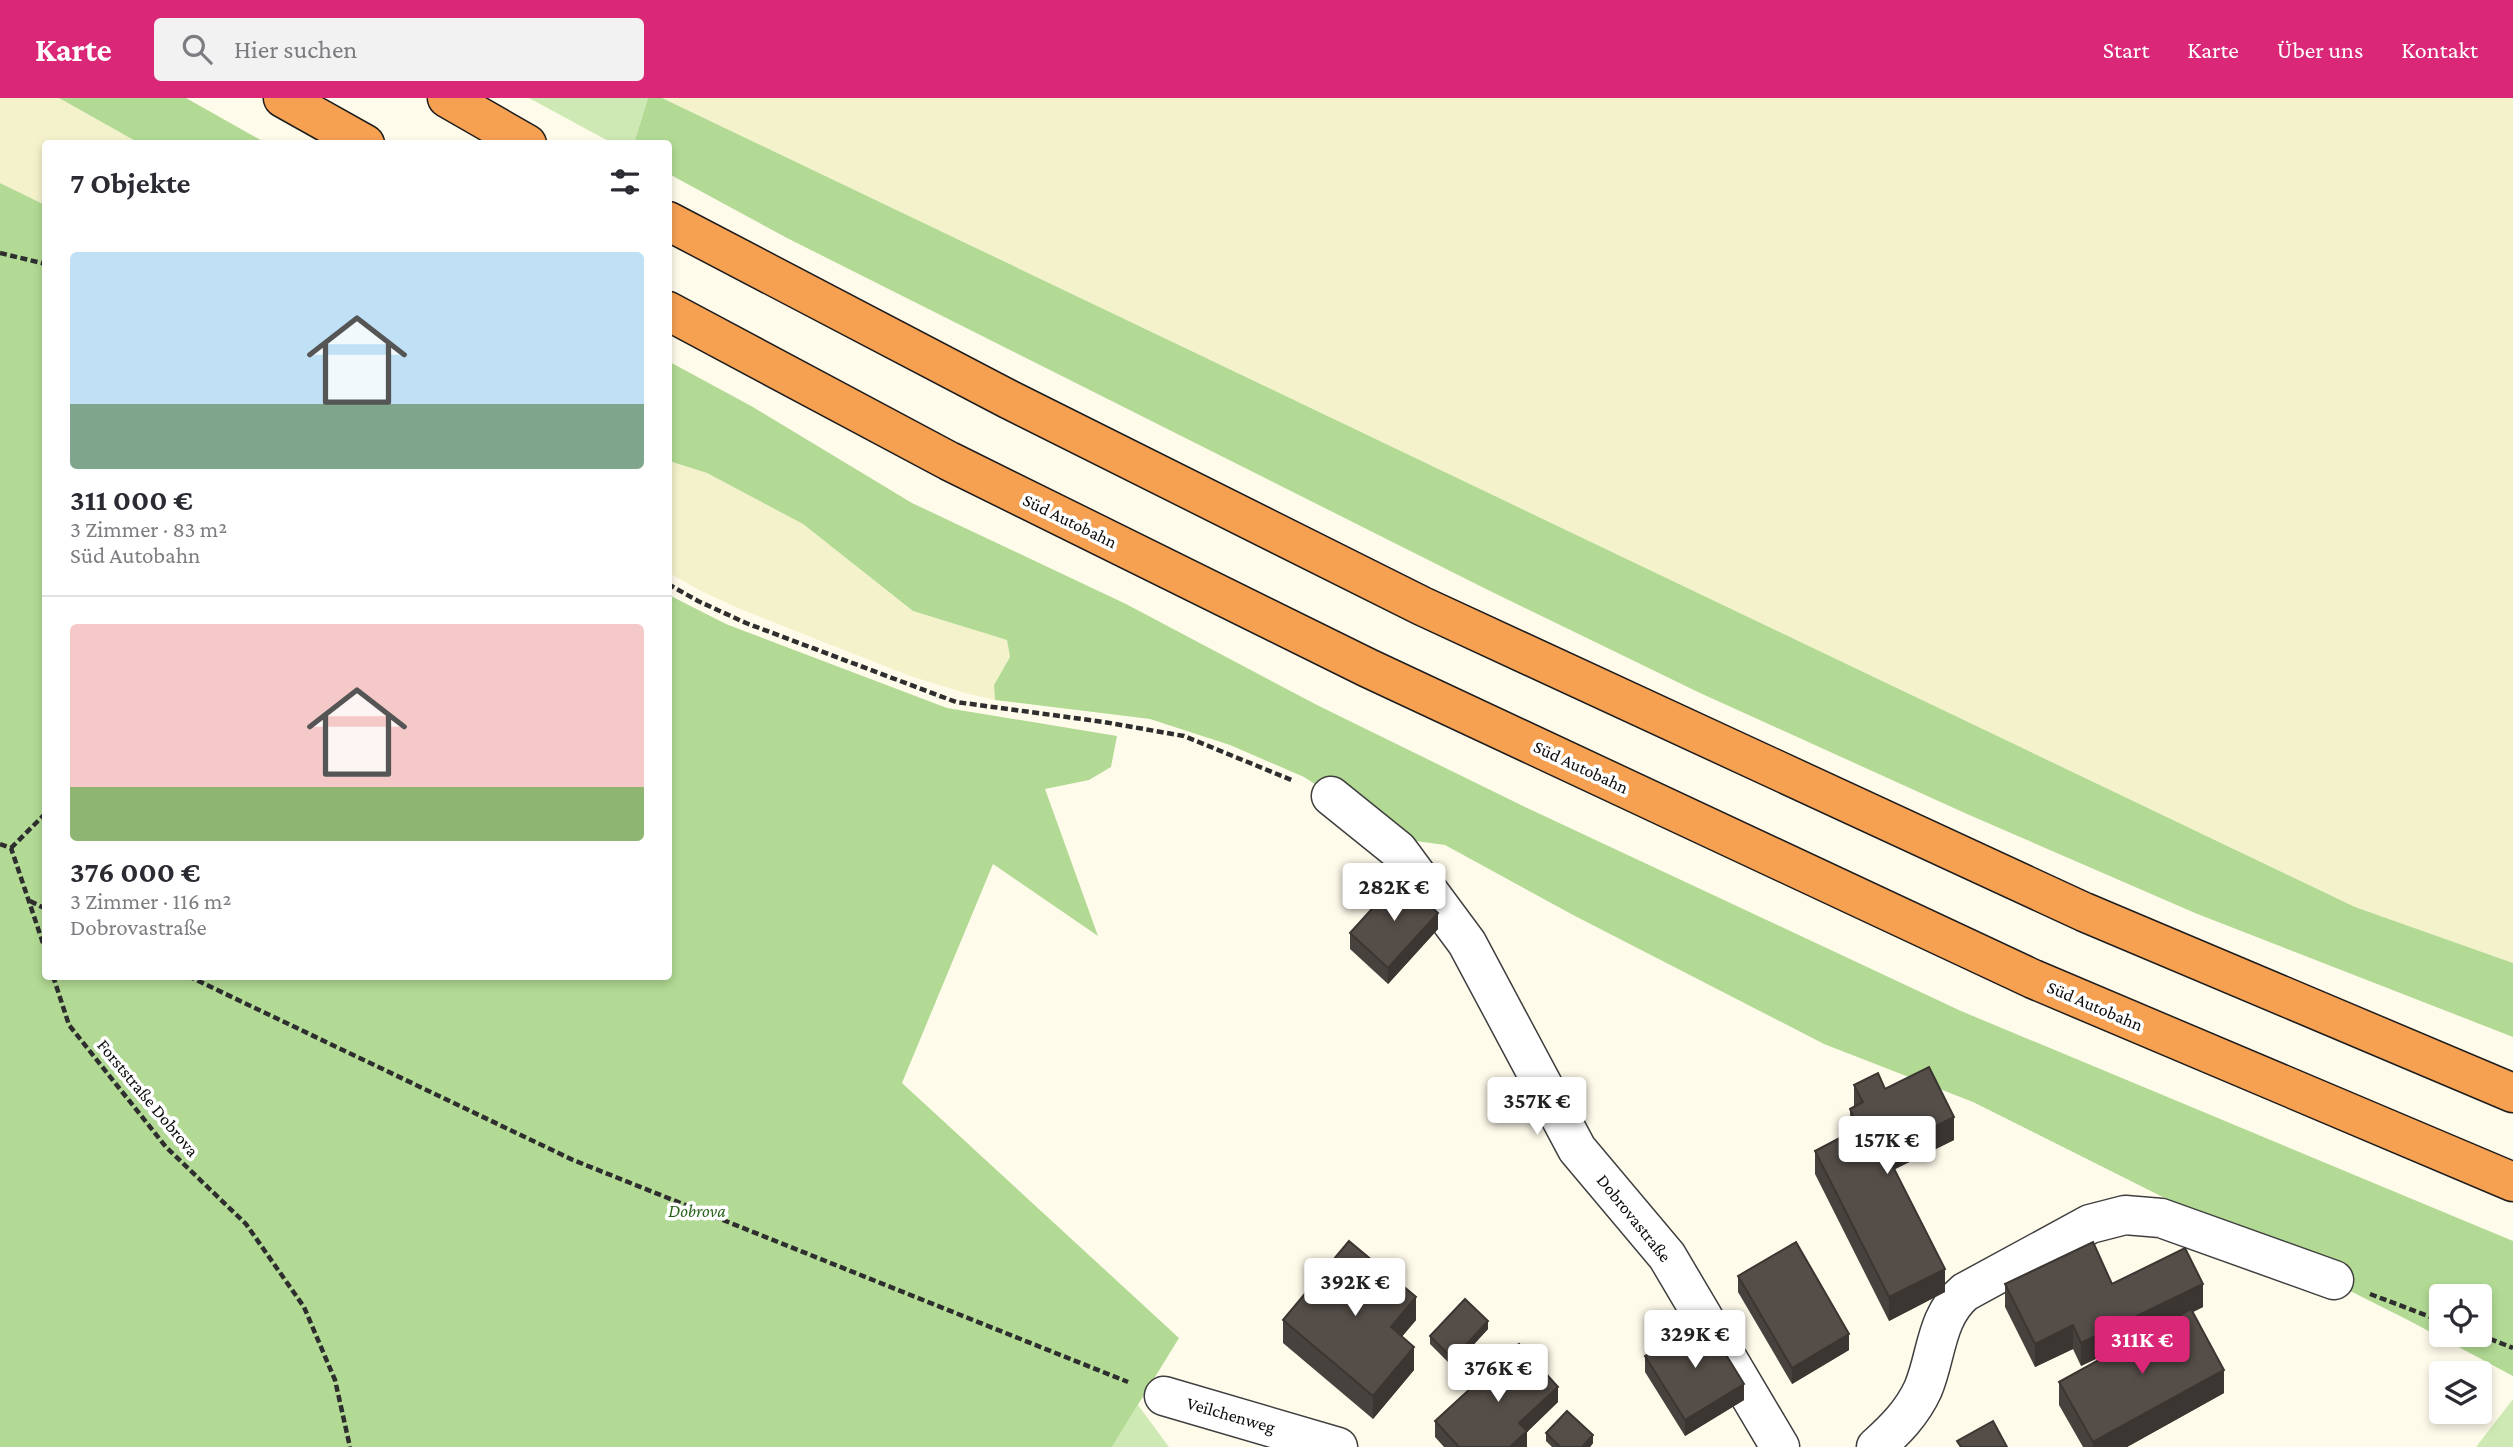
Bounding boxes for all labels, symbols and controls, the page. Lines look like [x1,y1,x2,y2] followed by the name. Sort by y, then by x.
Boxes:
[154,18,644,81] search box
[178,30,216,68] icon: search
[35,31,112,68] text: Karte
[234,35,357,64] text: Hier suchen
[2103,36,2149,63] text: Start
[2187,36,2239,63] text: Karte
[2277,36,2363,63] text: Über uns
[2401,36,2478,63] text: Kontakt
[606,163,644,201] icon: filters
[70,166,190,199] text: 7 Objekte
[294,297,420,423] icon: home
[70,483,193,516] text: 311 000 €
[1020,490,1121,553] street label: Süd Autobahn
[70,516,227,542] text: 3 Zimmer · 83 m²
[70,542,200,568] text: Süd Autobahn
[294,669,420,795] icon: home
[1531,736,1632,798] street label: Süd Autobahn
[70,855,200,888] text: 376 000 €
[1337,864,1451,923] pin: 282K €
[1359,873,1429,899] text: 282K €
[70,888,231,914] text: 3 Zimmer · 116 m²
[70,914,207,940] text: Dobrovastraße
[2044,977,2146,1035] street label: Süd Autobahn
[93,1035,203,1161] street label: Forststraße Dobrova
[1480,1077,1594,1137] pin: 357K €
[1503,1087,1571,1113] text: 357K €
[1830,1116,1944,1176] pin: 157K €
[1855,1126,1919,1152] text: 157K €
[1593,1170,1675,1266] street label: Dobrovastraße
[668,1201,726,1221] park label: Dobrova
[1298,1258,1412,1318] pin: 392K €
[1320,1268,1390,1294] text: 392K €
[2429,1284,2492,1424] map controls
[2429,1284,2492,1347] button: locate
[1638,1310,1752,1370] pin: 329K €
[2085,1316,2199,1376] pin: 311K €
[1660,1320,1730,1346] text: 329K €
[2111,1326,2173,1352] text: 311K €
[1441,1344,1555,1404] pin: 376K €
[1464,1354,1532,1380] text: 376K €
[2429,1361,2492,1424] button: layers
[1184,1393,1278,1437] street label: Veilchenweg

